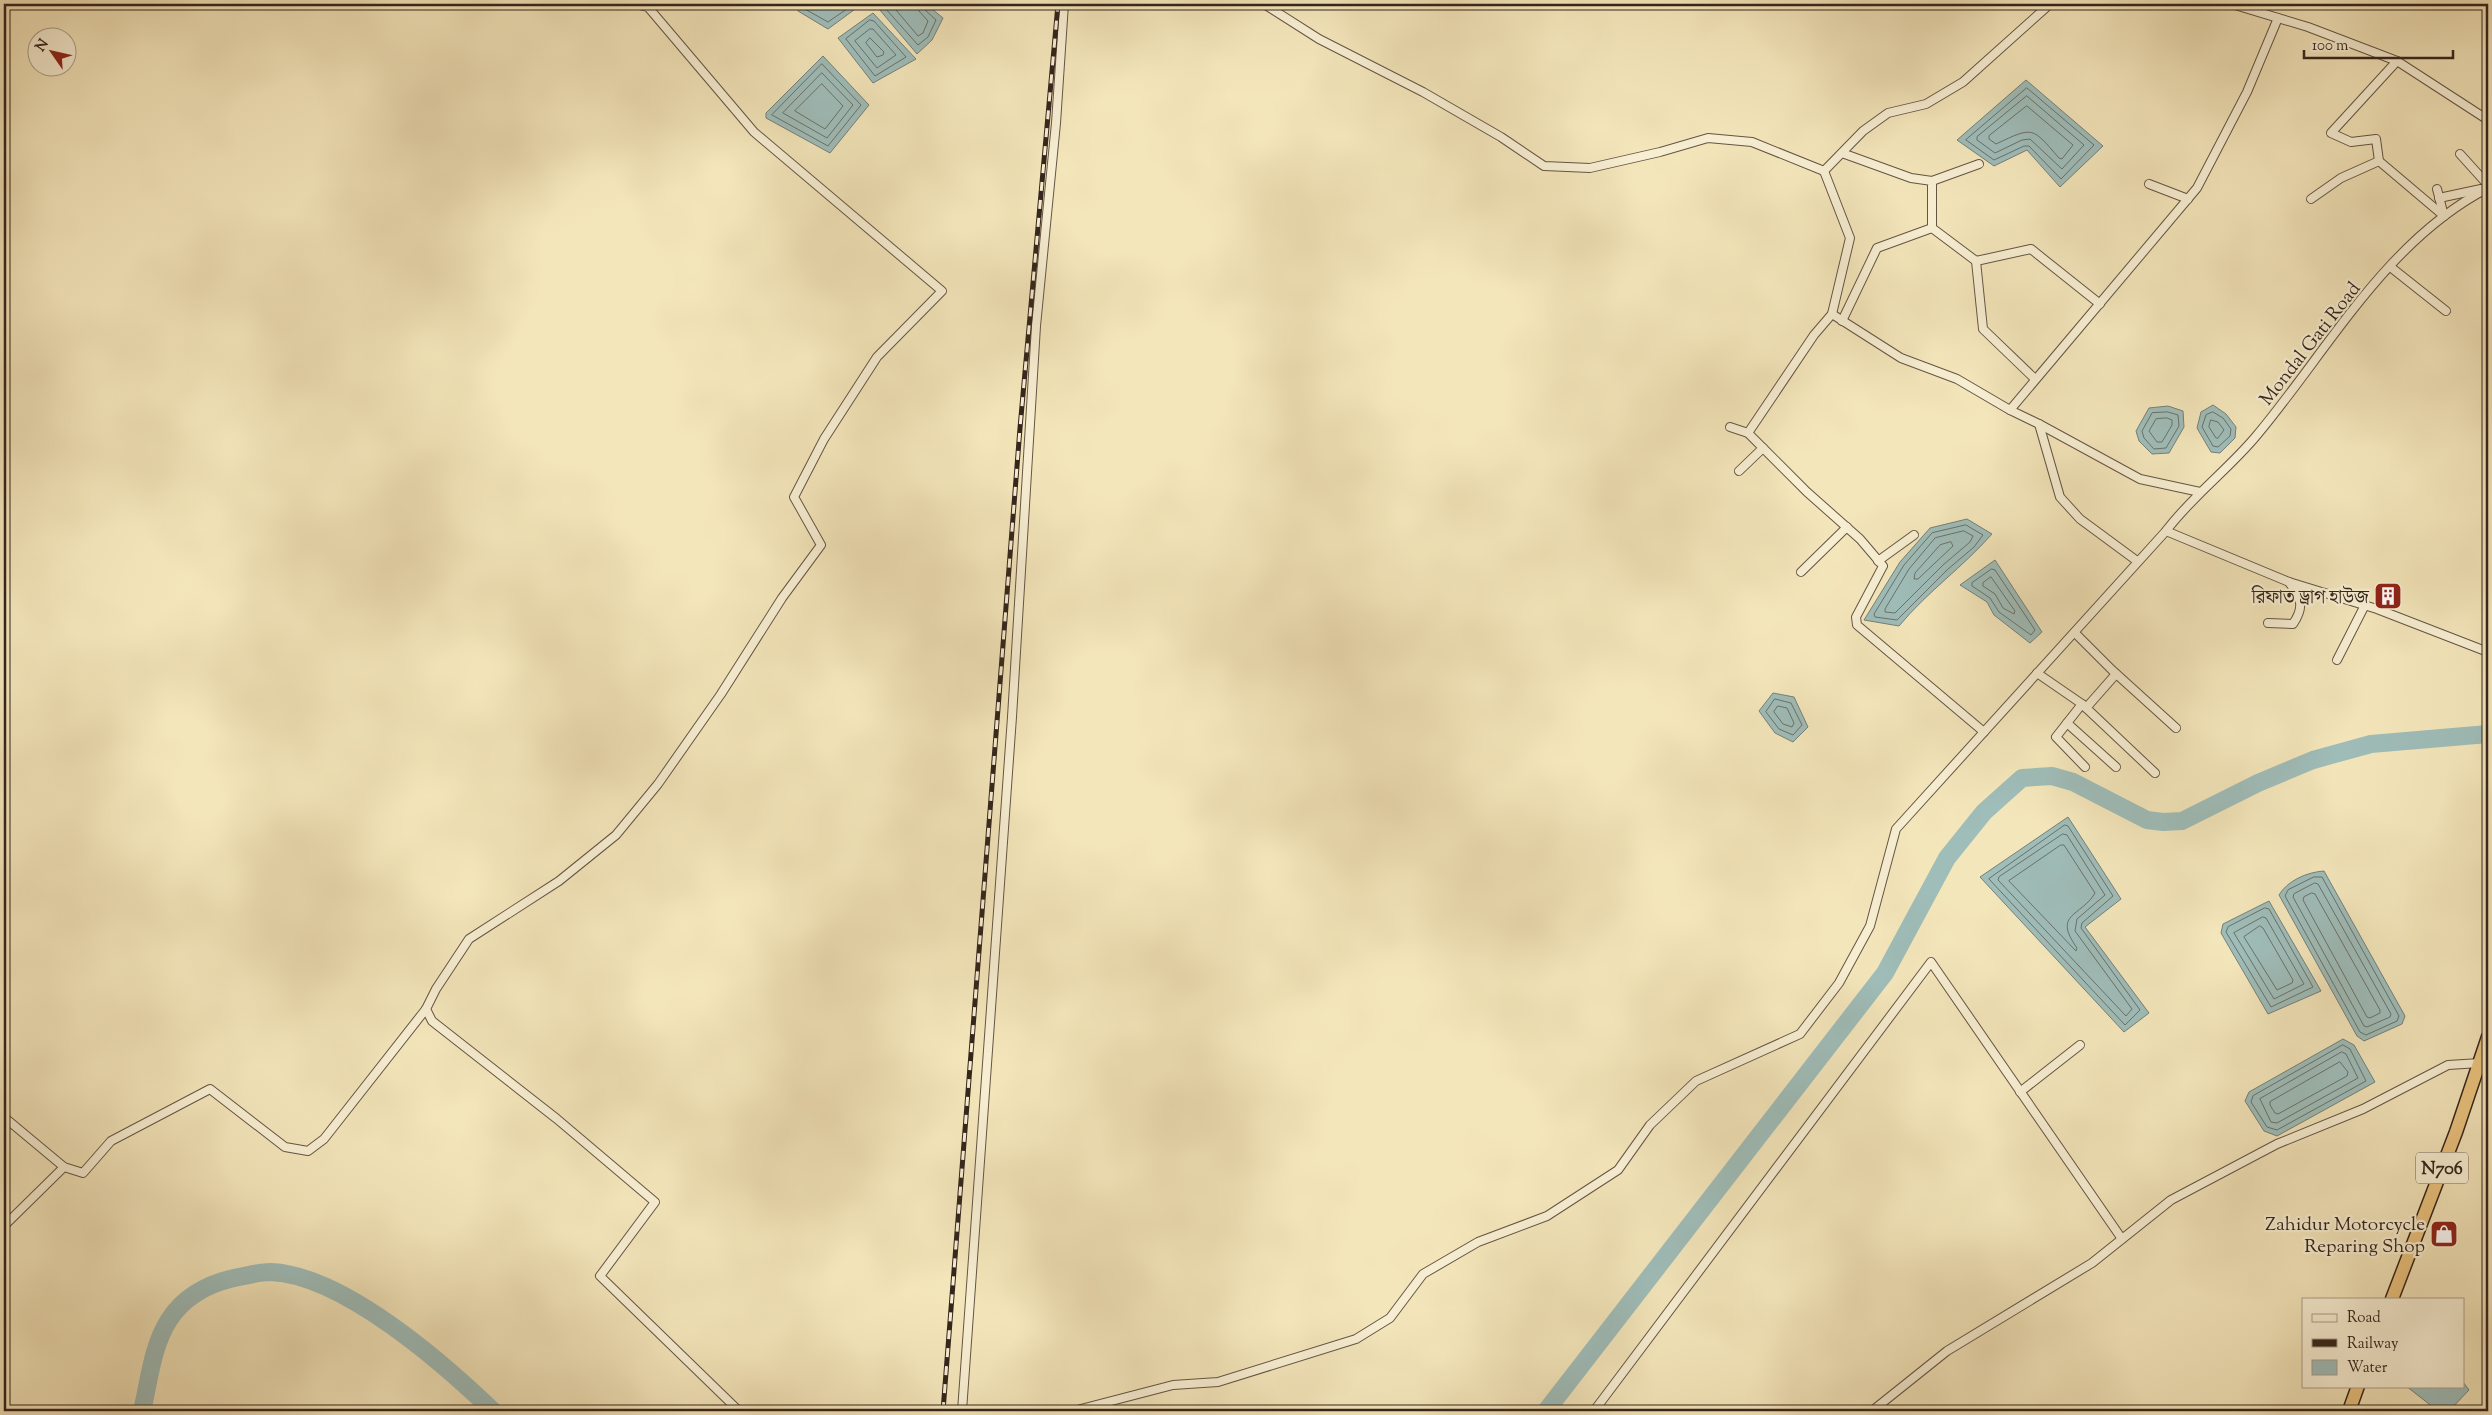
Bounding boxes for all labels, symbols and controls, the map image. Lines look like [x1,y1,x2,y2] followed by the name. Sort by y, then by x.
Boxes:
[28,28,78,78] north arrow
[2304,28,2453,60] scale bar
[31,36,54,56] text: N
[2312,36,2349,57] text: 100 m
[2254,277,2368,412] street label: Mondal Gati Road
[2373,581,2403,611] building icon: রিফাত ড্রাগ হাউজ
[2251,585,2370,612] place label: রিফাত ড্রাগ হাউজ
[2416,1152,2468,1184] road number: N706
[2265,1212,2425,1261] place label: Zahidur Motorcycle Reparing Shop
[2429,1219,2459,1249] shop icon: Zahidur Motorcycle Reparing Shop
[2302,1298,2464,1388] legend
[2347,1308,2381,1329] text: Road
[2347,1334,2399,1355] text: Railway
[2347,1358,2388,1379] text: Water

